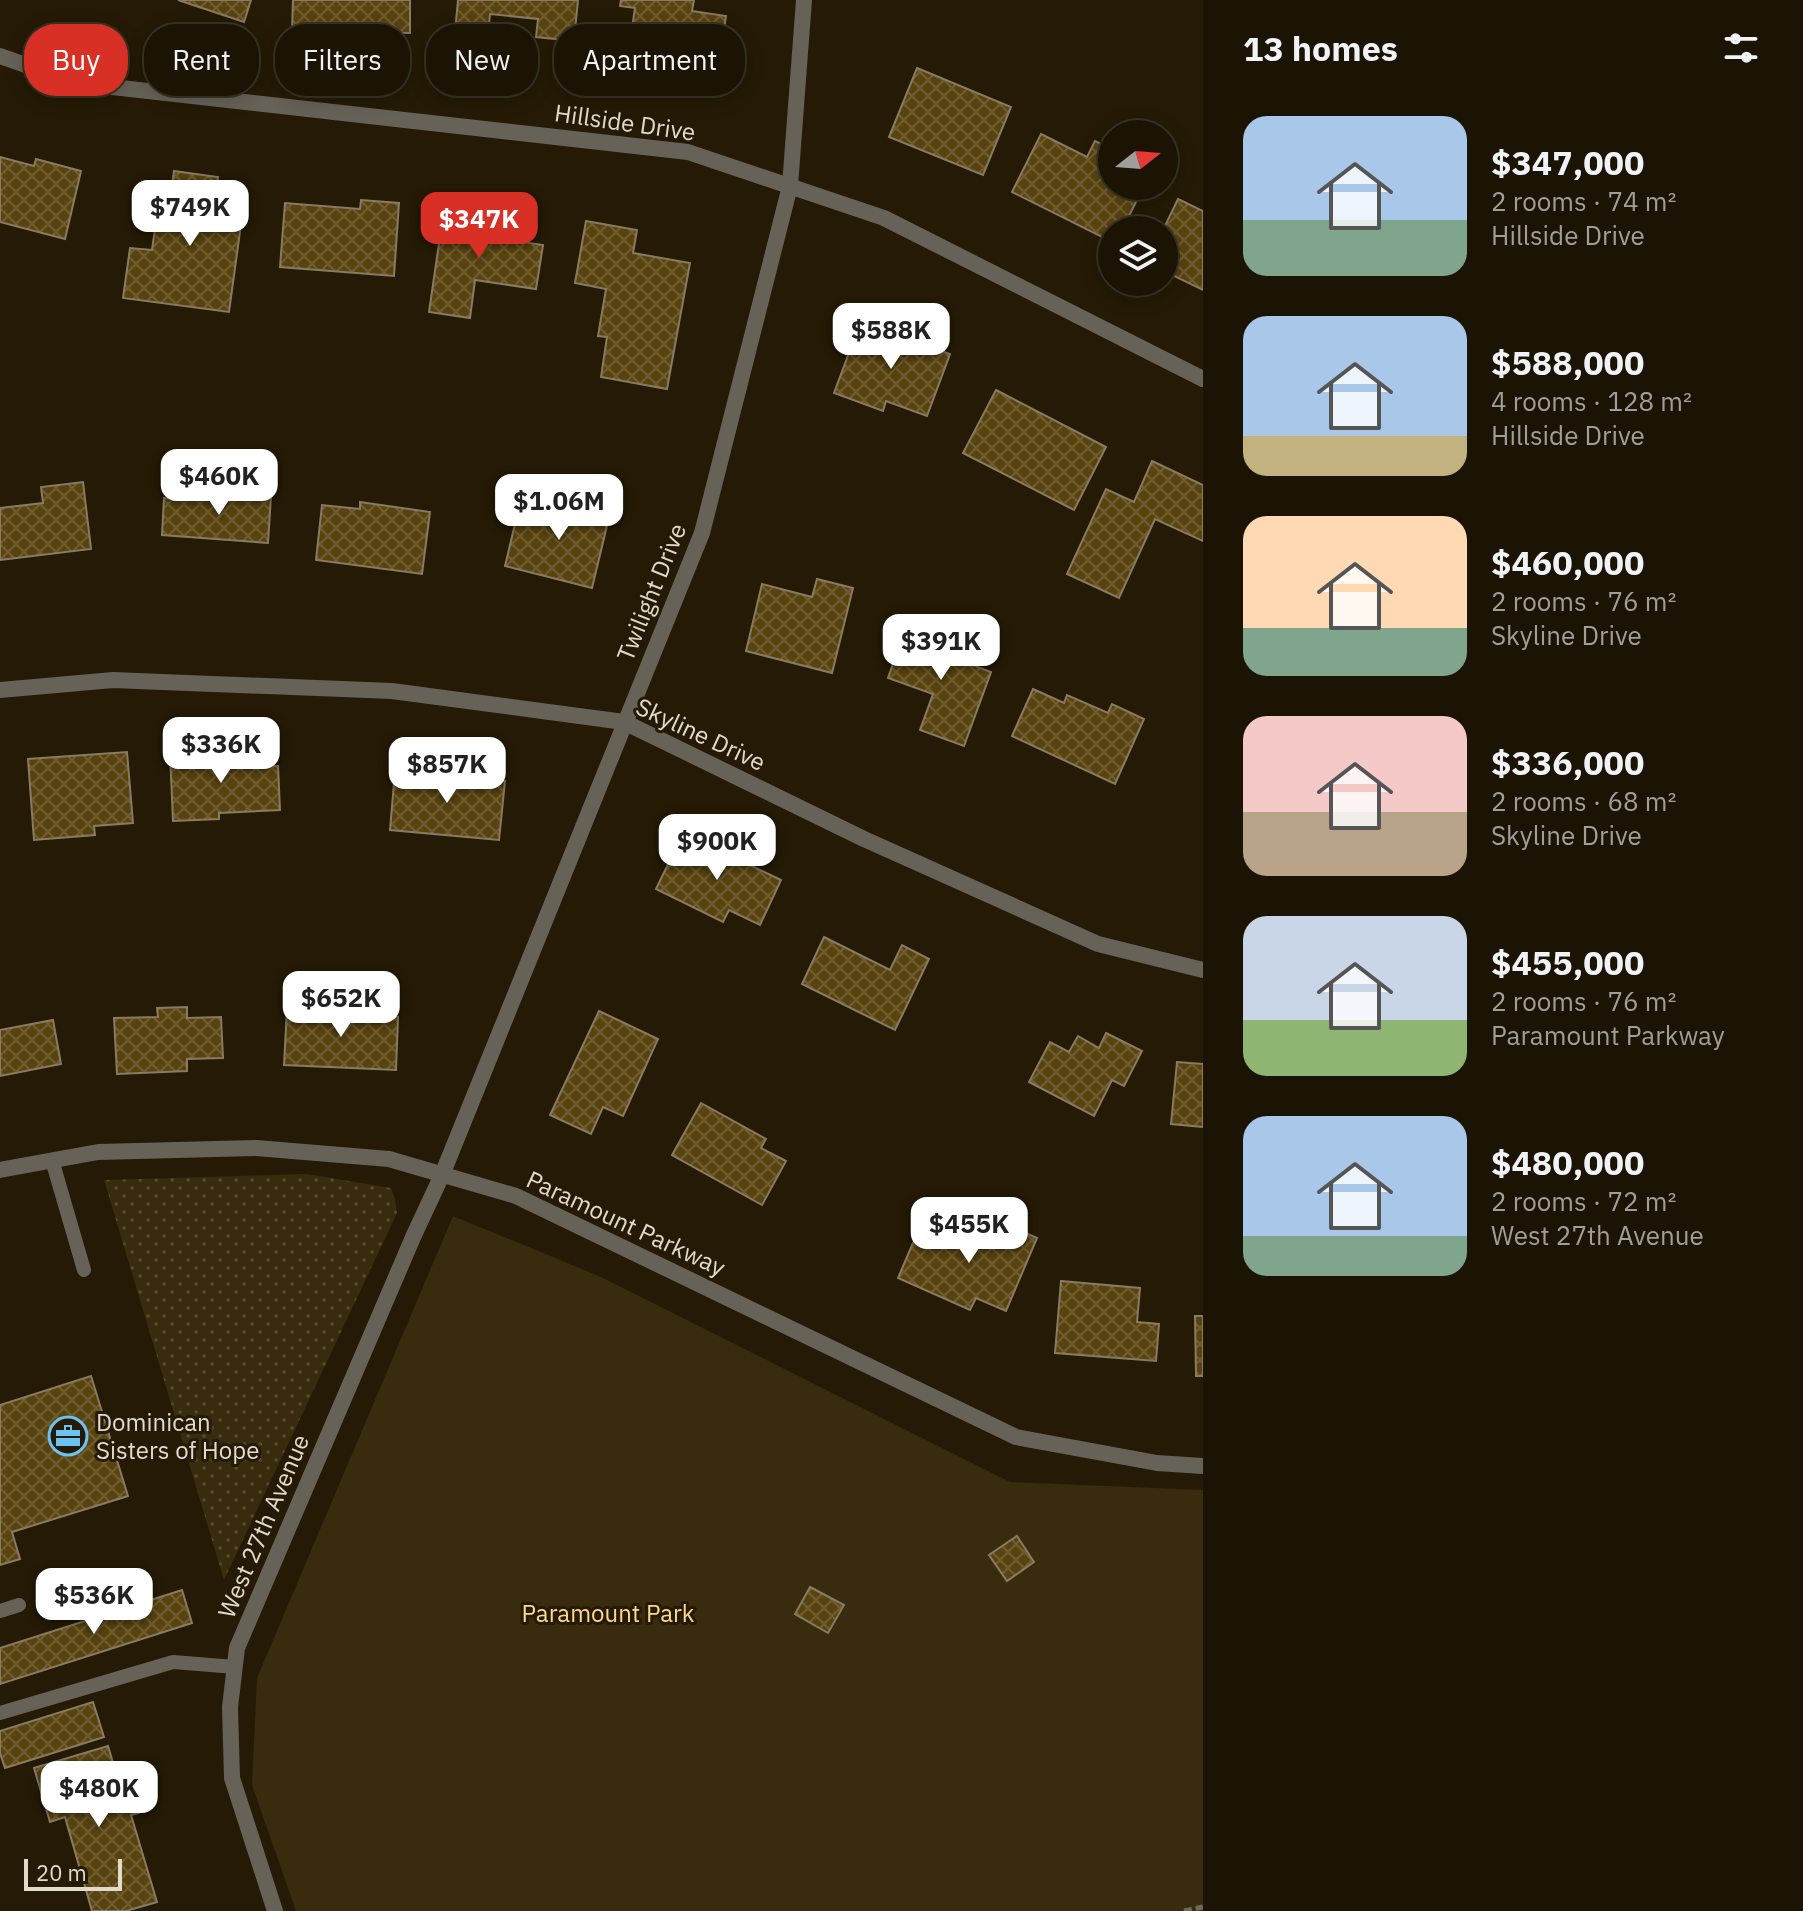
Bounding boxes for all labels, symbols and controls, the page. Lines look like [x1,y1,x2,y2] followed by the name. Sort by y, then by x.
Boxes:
[24,24,128,96] chip: Buy
[144,24,259,96] chip: Rent
[275,24,410,96] chip: Filters
[426,24,538,96] chip: New
[554,24,745,96] chip: Apartment
[1243,26,1398,70] text: 13 homes
[1719,26,1763,70] icon: filters
[552,96,698,148] street label: Hillside Drive
[1098,120,1178,200] north arrow
[1098,120,1178,296] map controls
[1491,140,1644,184] text: $347,000
[1307,148,1403,244] icon: home
[134,180,246,248] pin: $749K
[1491,184,1676,218] text: 2 rooms · 74 m²
[150,189,230,223] text: $749K
[423,192,535,260] pin: $347K
[439,201,519,235] text: $347K
[1098,216,1178,296] button: layers
[1491,218,1645,252] text: Hillside Drive
[835,303,947,371] pin: $588K
[851,312,931,346] text: $588K
[1491,340,1644,384] text: $588,000
[1307,348,1403,444] icon: home
[1491,384,1692,418] text: 4 rooms · 128 m²
[1491,418,1645,452] text: Hillside Drive
[163,449,275,517] pin: $460K
[179,458,259,492] text: $460K
[494,474,624,542] pin: $1.06M
[513,483,605,517] text: $1.06M
[609,518,693,666] street label: Twilight Drive
[1491,540,1644,584] text: $460,000
[1307,548,1403,644] icon: home
[1491,584,1676,618] text: 2 rooms · 76 m²
[885,614,997,682] pin: $391K
[1491,618,1642,652] text: Skyline Drive
[901,623,981,657] text: $391K
[631,690,771,778] street label: Skyline Drive
[165,717,277,785] pin: $336K
[181,726,261,760] text: $336K
[391,737,503,805] pin: $857K
[1491,740,1644,784] text: $336,000
[407,746,487,780] text: $857K
[1307,748,1403,844] icon: home
[1491,784,1676,818] text: 2 rooms · 68 m²
[661,814,773,882] pin: $900K
[1491,818,1642,852] text: Skyline Drive
[677,823,757,857] text: $900K
[1491,940,1644,984] text: $455,000
[1307,948,1403,1044] icon: home
[285,971,397,1039] pin: $652K
[301,980,381,1014] text: $652K
[1491,984,1676,1018] text: 2 rooms · 76 m²
[1491,1018,1725,1052] text: Paramount Parkway
[1491,1140,1644,1184] text: $480,000
[1307,1148,1403,1244] icon: home
[521,1163,731,1283] street label: Paramount Parkway
[1491,1184,1676,1218] text: 2 rooms · 72 m²
[913,1197,1025,1265] pin: $455K
[929,1206,1009,1240] text: $455K
[1491,1218,1704,1252] text: West 27th Avenue
[96,1406,259,1466] place label: Dominican Sisters of Hope
[47,1415,89,1457] office icon: Dominican Sisters of Hope
[210,1429,316,1623] street label: West 27th Avenue
[38,1568,150,1636] pin: $536K
[54,1577,134,1611] text: $536K
[522,1597,695,1629] park label: Paramount Park
[43,1761,155,1829] pin: $480K
[59,1770,139,1804] text: $480K
[24,1855,122,1891] scale bar
[36,1858,87,1887] text: 20 m

